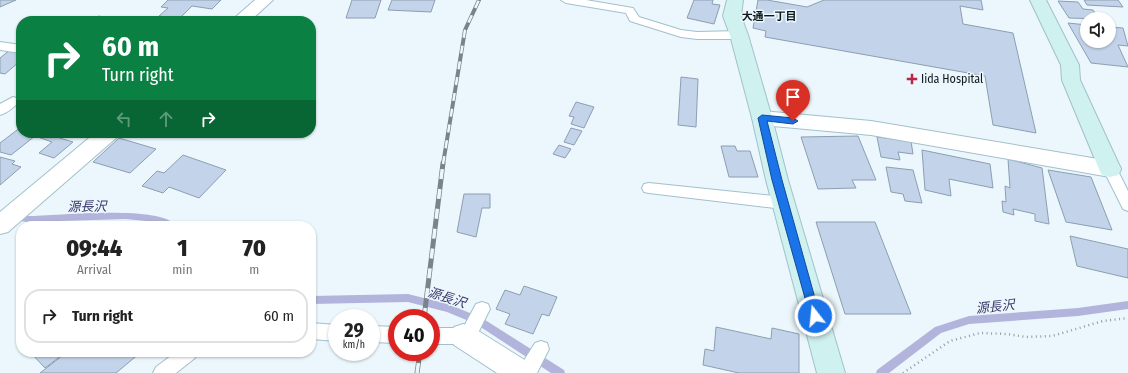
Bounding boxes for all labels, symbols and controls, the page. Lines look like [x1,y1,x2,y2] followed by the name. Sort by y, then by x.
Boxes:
[742,10,797,23] district label: 大通一丁目
[1080,12,1116,48] map controls
[1080,12,1116,48] button: sound
[102,30,159,63] text: 60 m
[36,32,88,84] icon: right
[102,64,174,86] text: Turn right
[921,72,983,86] place label: Iida Hospital
[906,73,918,85] marker: Iida Hospital
[776,80,810,121] pin
[782,86,804,108] icon: arrive
[113,108,135,130] icon: left
[155,108,177,130] icon: ahead
[197,108,219,130] icon: right
[67,199,109,214] water label: 源長沢
[66,234,122,262] text: 09:44
[177,234,188,262] text: 1
[242,234,266,262] text: 70
[77,262,111,277] text: Arrival
[172,262,192,277] text: min
[249,262,259,277] text: m
[426,284,470,311] water label: 源長沢
[794,295,836,337] position arrow
[975,297,1017,316] water label: 源長沢
[38,305,60,327] icon: right
[72,307,133,325] text: Turn right
[264,307,294,325] text: 60 m
[388,309,440,361] speed limit sign: 40
[344,318,364,342] text: 29
[343,339,365,351] text: km/h

